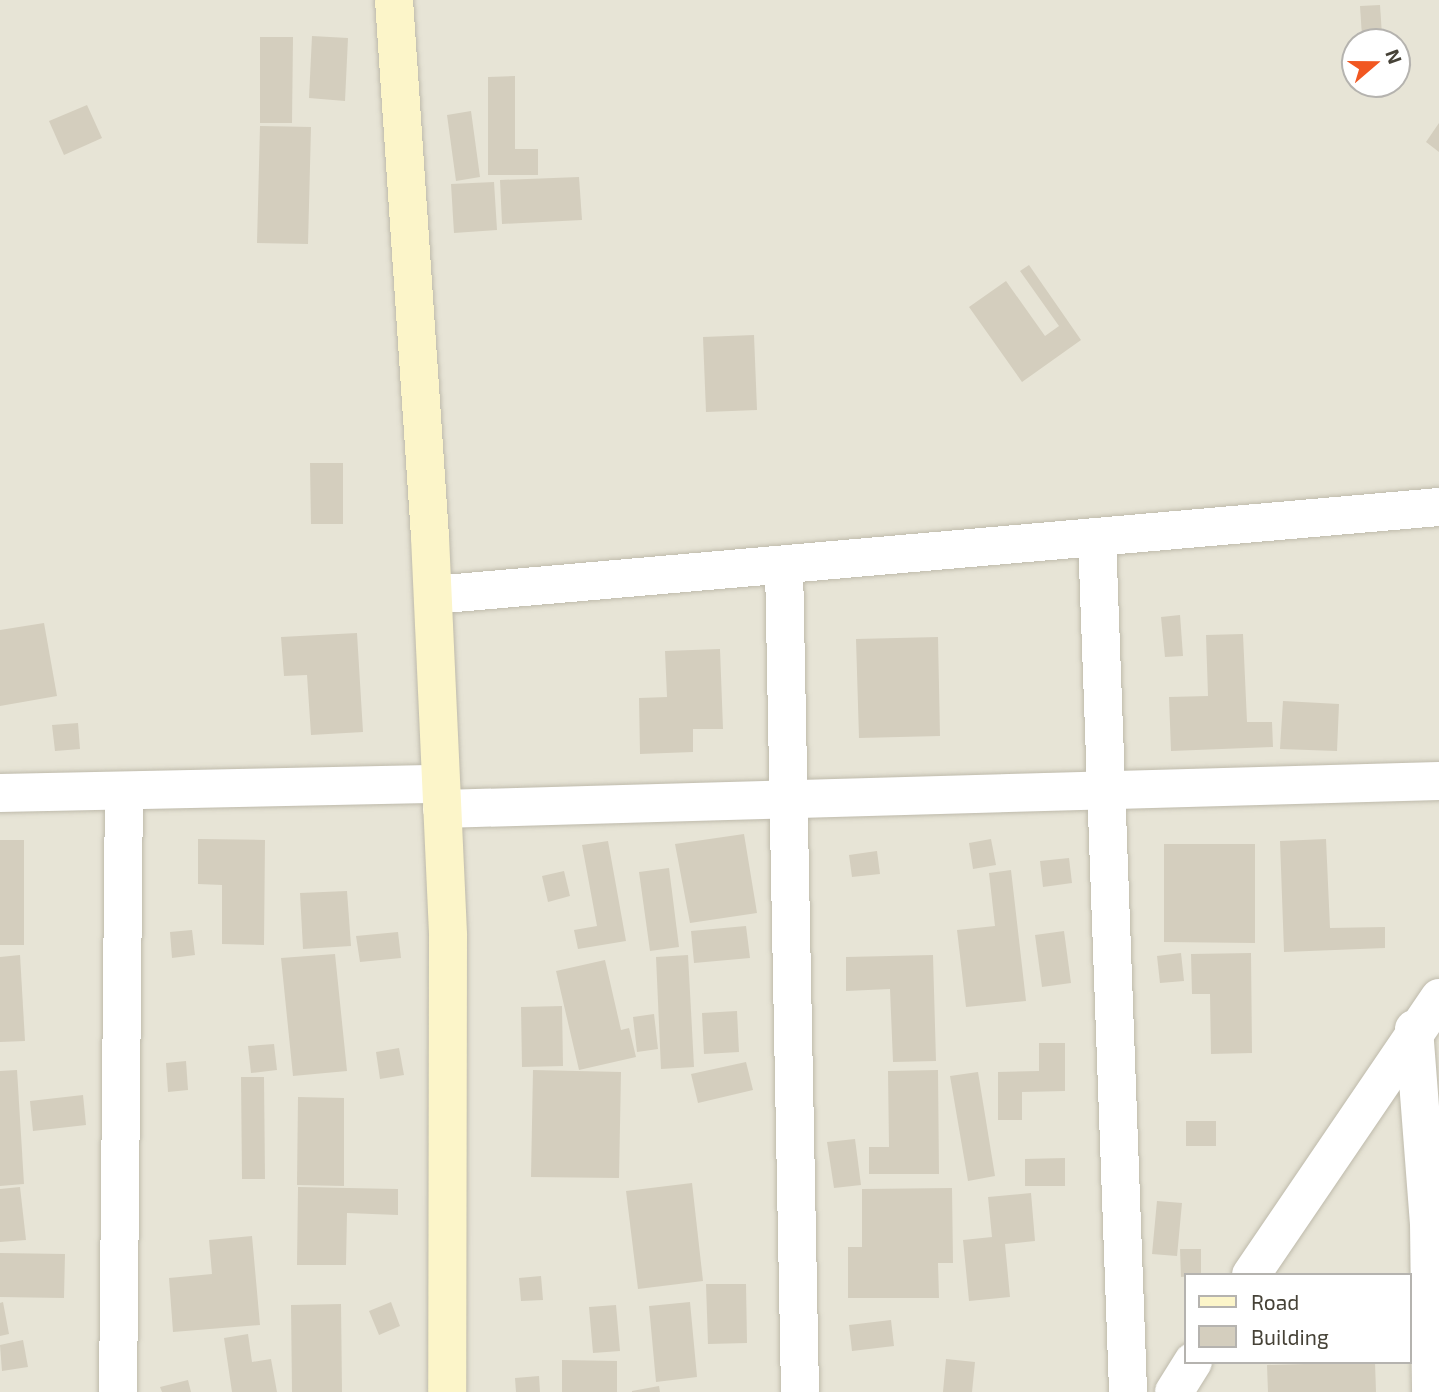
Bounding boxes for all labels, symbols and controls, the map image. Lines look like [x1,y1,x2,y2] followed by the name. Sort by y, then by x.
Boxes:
[1341,28,1411,98] north arrow
[1381,46,1407,67] text: N
[1184,1273,1411,1364] legend
[1251,1289,1299,1314] text: Road
[1251,1324,1329,1349] text: Building

